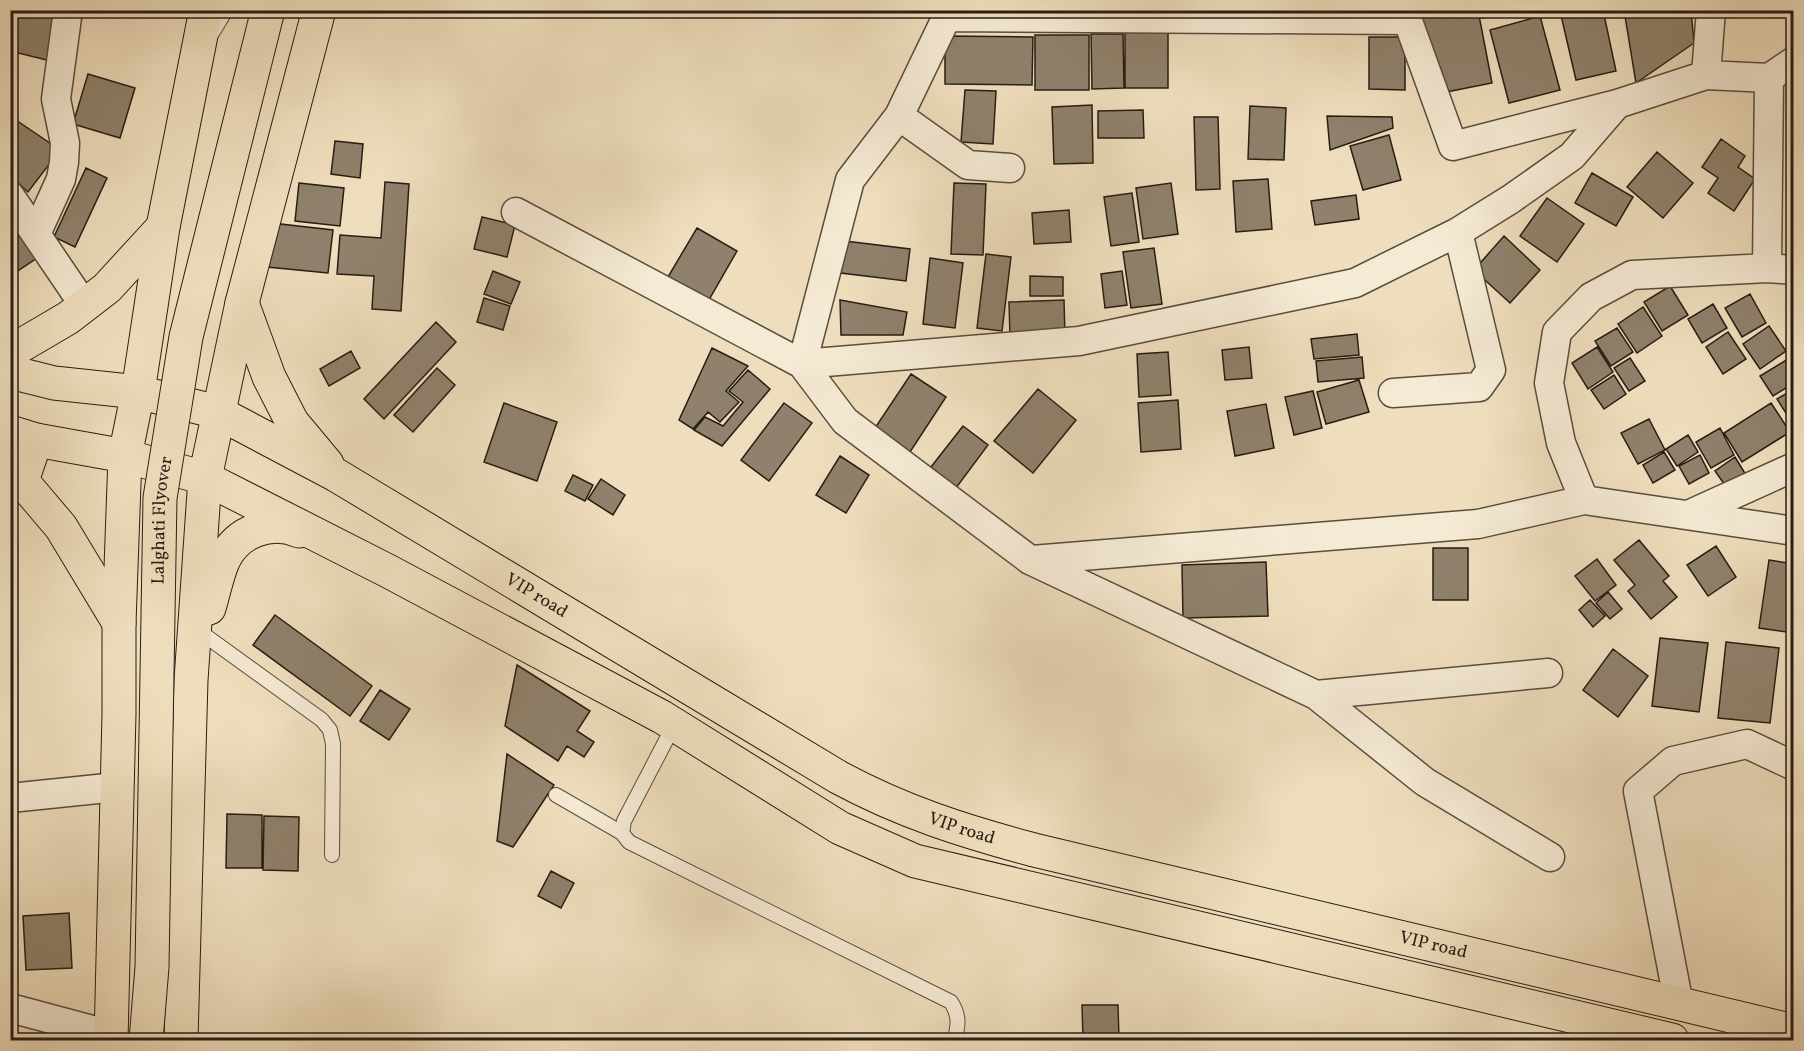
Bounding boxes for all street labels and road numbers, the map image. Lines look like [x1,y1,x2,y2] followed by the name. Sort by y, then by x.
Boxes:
[146,454,179,585] street label: Lalghati Flyover
[501,567,573,624] street label: VIP road
[925,806,998,851] street label: VIP road
[1397,925,1470,965] street label: VIP road

